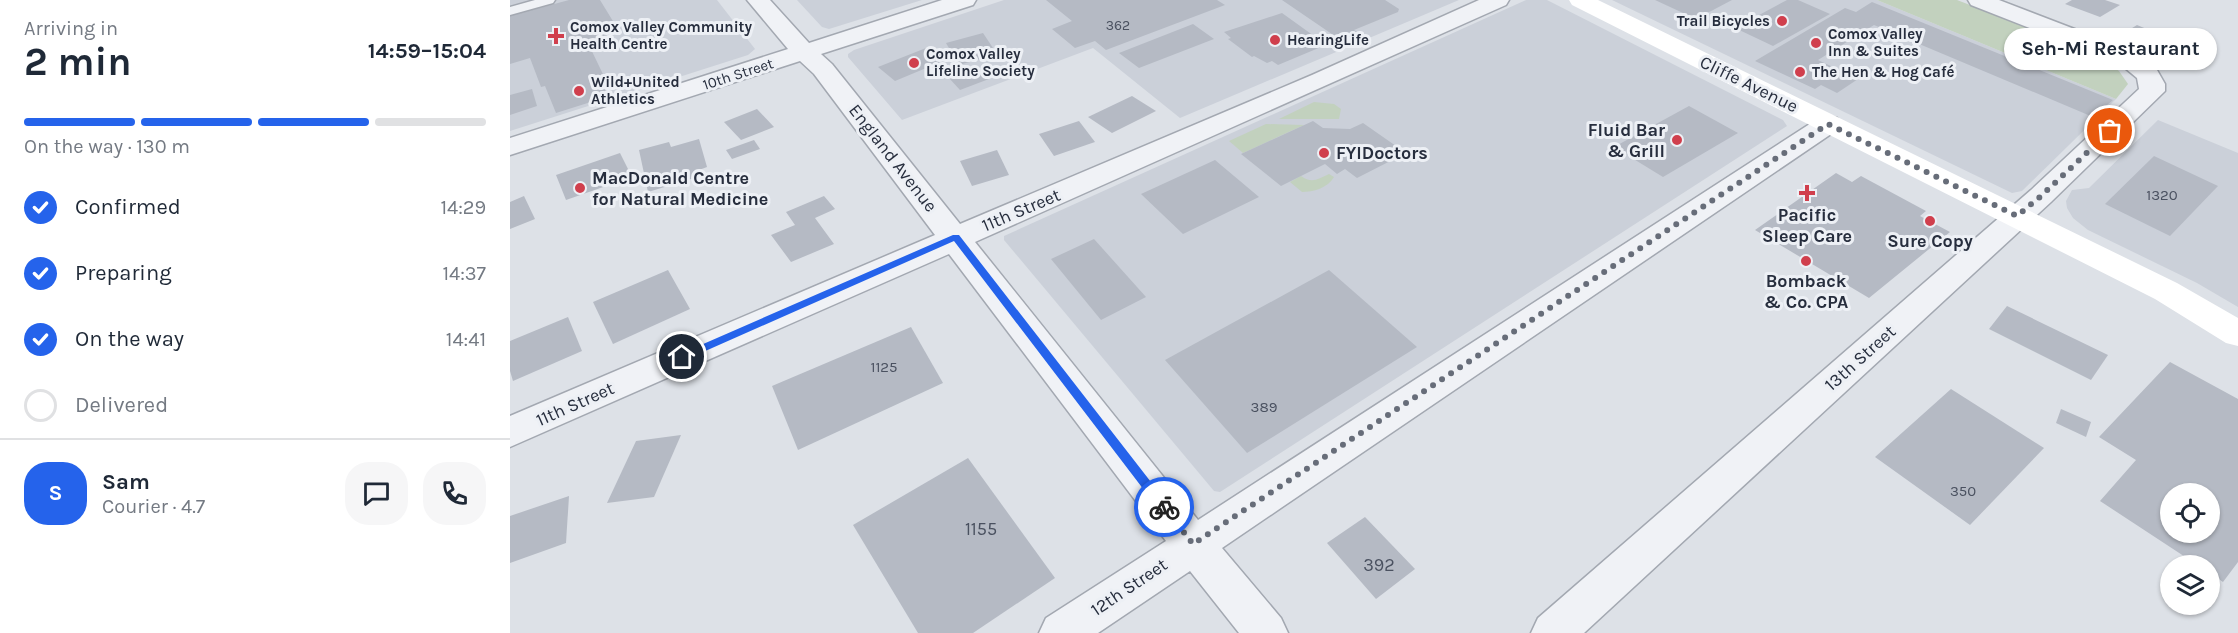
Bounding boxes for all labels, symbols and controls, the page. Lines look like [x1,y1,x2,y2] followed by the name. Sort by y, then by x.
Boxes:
[1677,12,1770,30] place label: Trail Bicycles
[1775,14,1789,28] marker: Trail Bicycles
[24,17,118,40] text: Arriving in
[1106,17,1130,34] house number: 362
[570,18,753,53] place label: Comox Valley Community Health Centre
[1828,25,1923,60] place label: Comox Valley Inn & Suites
[547,27,565,45] marker: Comox Valley Community Health Centre
[2004,29,2216,71] callout: Seh-Mi Restaurant
[1287,31,1369,49] place label: HearingLife
[1268,33,1282,47] marker: HearingLife
[1809,36,1823,50] marker: Comox Valley Inn & Suites
[2021,37,2200,60] text: Seh-Mi Restaurant
[368,38,486,64] text: 14:59–15:04
[24,39,132,85] text: 2 min
[926,45,1035,80] place label: Comox Valley Lifeline Society
[1696,51,1802,117] street label: Cliffe Avenue
[700,54,776,94] street label: 10th Street
[907,56,921,70] marker: Comox Valley Lifeline Society
[1812,63,1954,81] place label: The Hen & Hog Café
[1793,65,1807,79] marker: The Hen & Hog Café
[591,73,680,108] place label: Wild+United Athletics
[572,84,586,98] marker: Wild+United Athletics
[844,100,942,216] street label: England Avenue
[2084,105,2135,156] pin
[2093,114,2126,147] icon: bag
[1588,119,1665,162] place label: Fluid Bar & Grill
[1670,133,1684,147] marker: Fluid Bar & Grill
[24,135,190,158] text: On the way · 130 m
[1336,142,1428,164] place label: FYIDoctors
[1317,146,1331,160] marker: FYIDoctors
[592,167,768,210] place label: MacDonald Centre for Natural Medicine
[573,181,587,195] marker: MacDonald Centre for Natural Medicine
[978,184,1064,236] street label: 11th Street
[1798,184,1816,202] marker: Pacific Sleep Care
[2146,186,2178,204] house number: 1320
[24,191,57,224] icon: check
[75,194,181,220] text: Confirmed
[440,196,486,219] text: 14:29
[1762,204,1852,247] place label: Pacific Sleep Care
[1923,214,1937,228] marker: Sure Copy
[1887,230,1973,252] place label: Sure Copy
[1799,254,1813,268] marker: Bomback & Co. CPA
[24,257,57,290] icon: check
[75,260,172,286] text: Preparing
[442,262,486,285] text: 14:37
[1764,270,1848,313] place label: Bomback & Co. CPA
[1820,320,1900,396] street label: 13th Street
[24,323,57,356] icon: check
[75,326,184,352] text: On the way
[446,328,486,351] text: 14:41
[656,331,707,382] pin
[665,340,698,373] icon: home
[870,358,898,376] house number: 1125
[533,377,618,431] street label: 11th Street
[75,392,168,418] text: Delivered
[1251,398,1277,416] house number: 389
[345,462,408,525] button: chat
[423,462,486,525] button: phone
[102,469,150,495] text: Sam
[1134,477,1194,537] courier
[48,480,63,506] text: S
[1950,482,1976,500] house number: 350
[2160,483,2220,615] map controls
[2160,483,2220,543] button: locate
[1148,491,1181,524] icon: bike
[102,495,205,518] text: Courier · 4.7
[965,518,997,540] house number: 1155
[1086,553,1172,621] street label: 12th Street
[1363,554,1395,576] house number: 392
[2160,555,2220,615] button: layers

